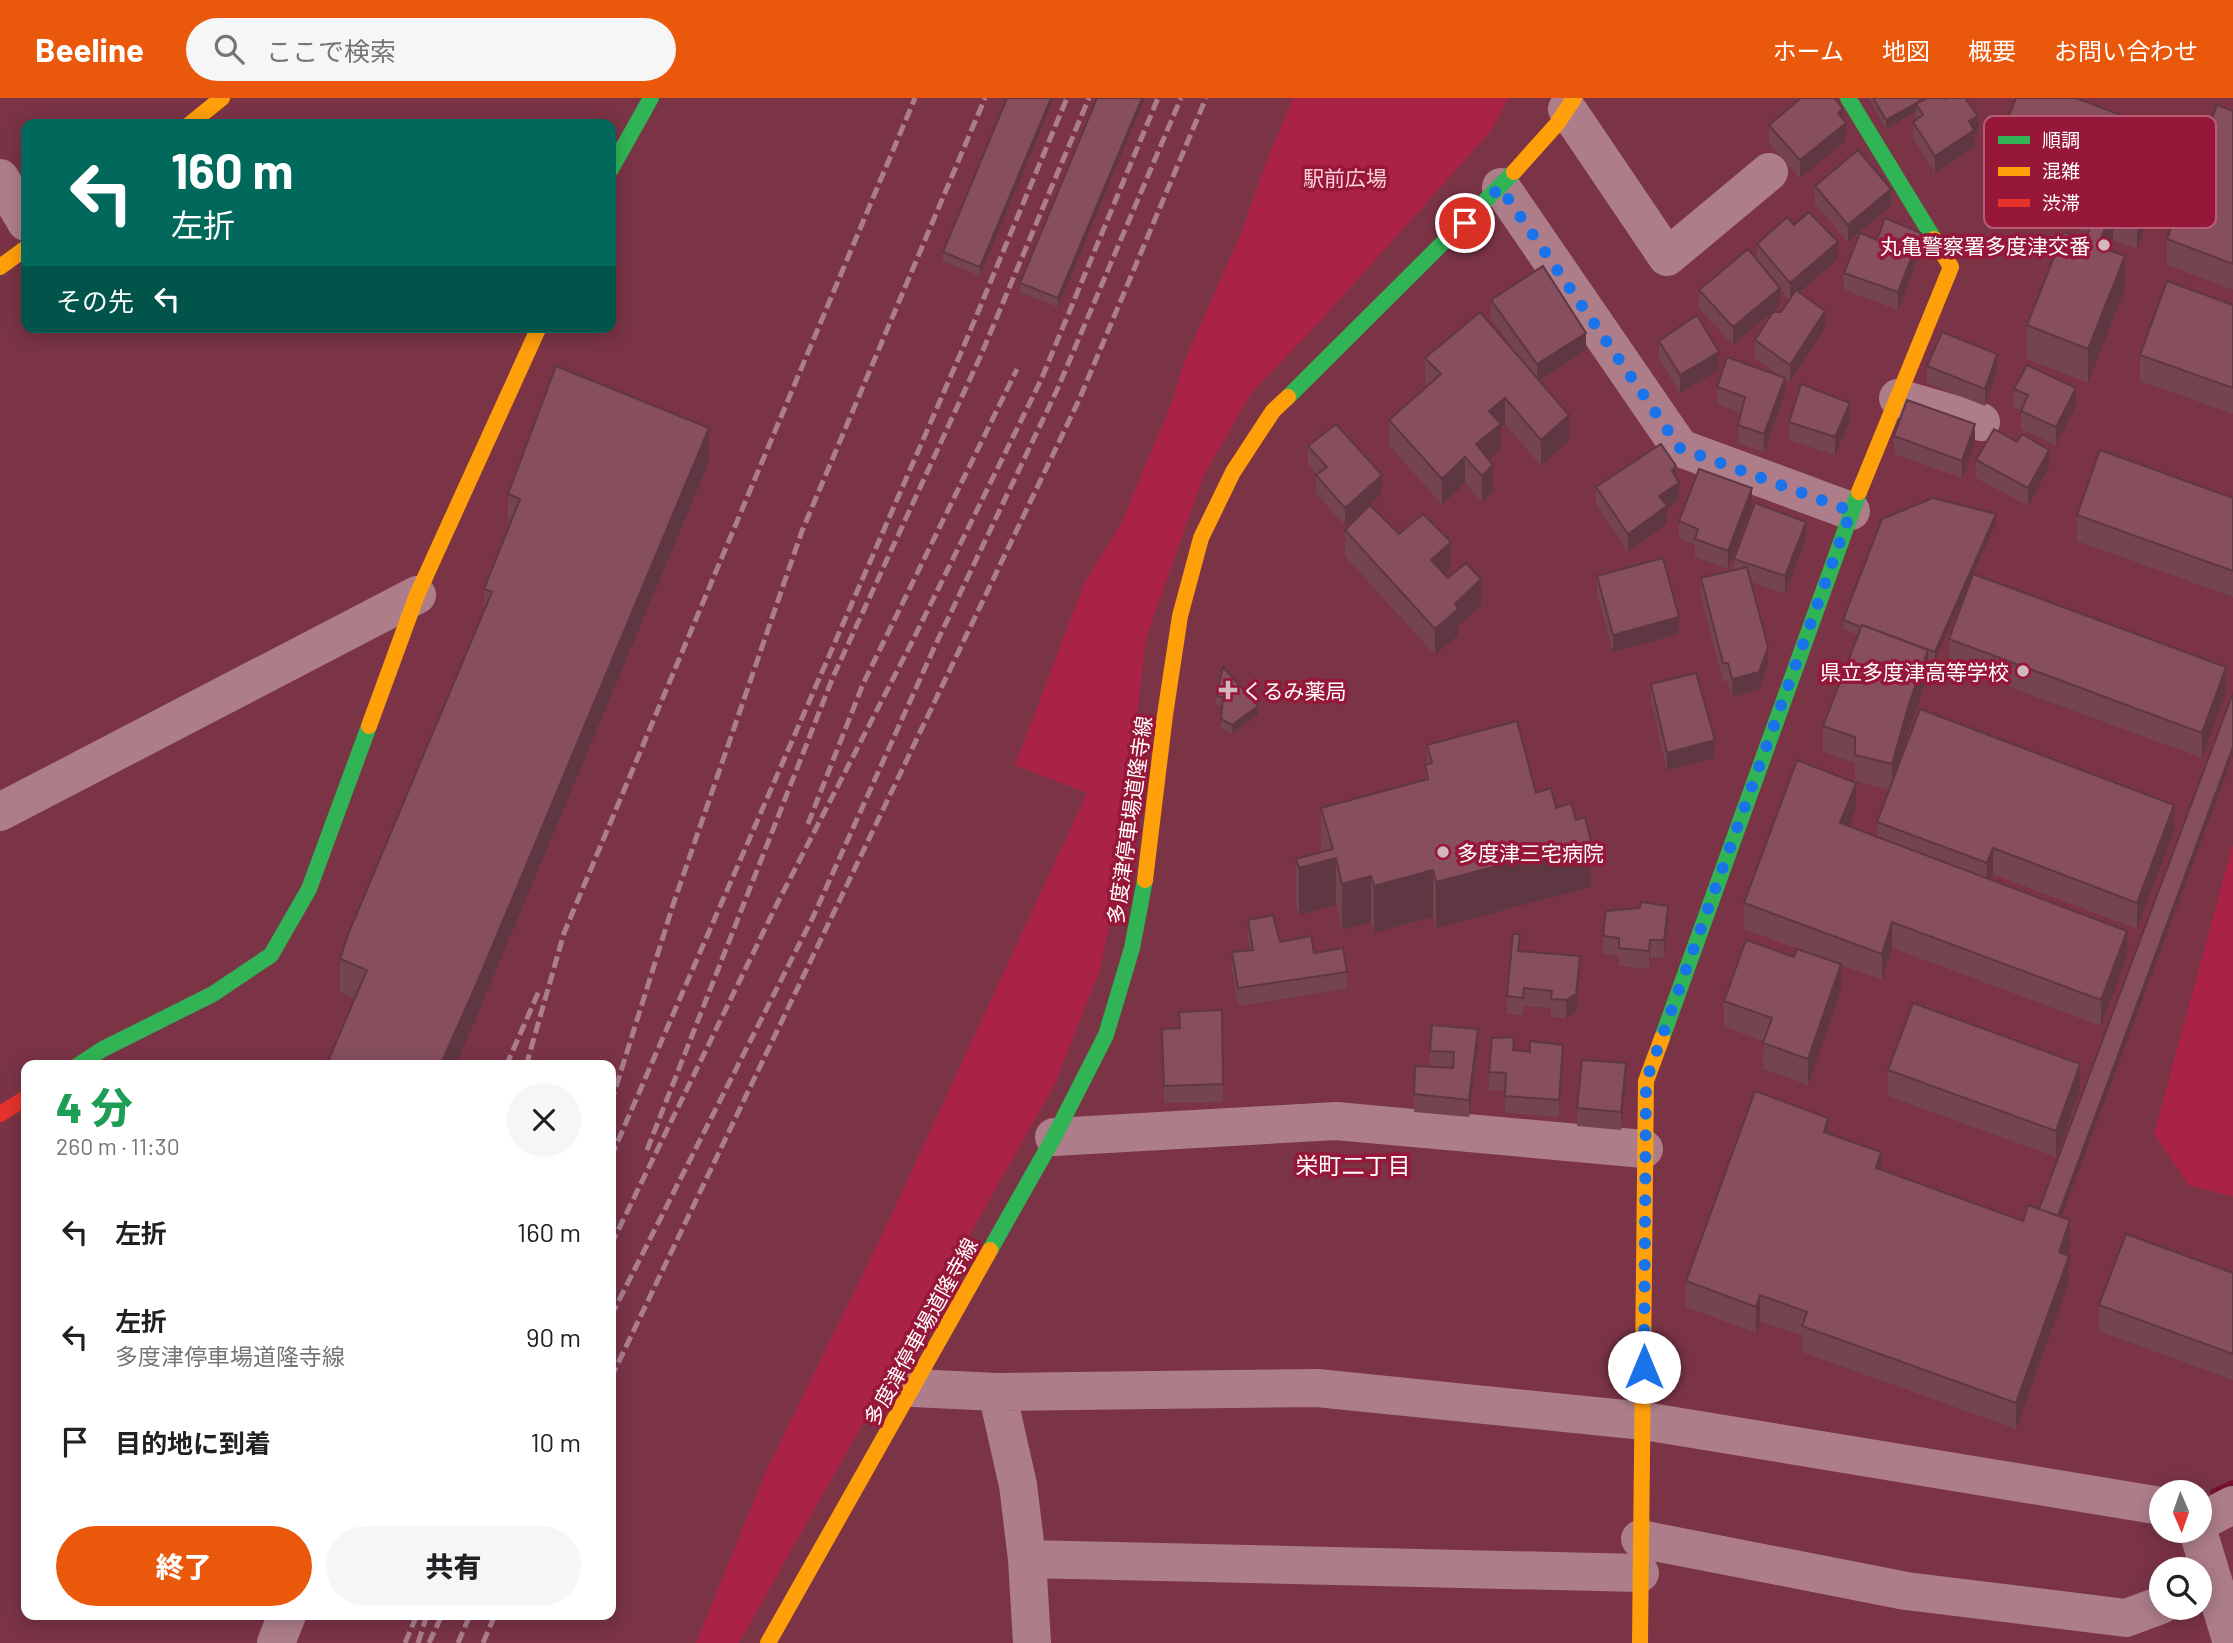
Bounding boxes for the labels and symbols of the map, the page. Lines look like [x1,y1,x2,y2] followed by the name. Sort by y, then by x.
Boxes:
[1984,116,2216,228] legend
[2042,128,2080,151] text: 順調
[2042,159,2080,182] text: 混雑
[1303,165,1387,190] park label: 駅前広場
[2042,191,2080,214] text: 渋滞
[1435,193,1495,253] pin
[1880,233,2090,258] place label: 丸亀警察署多度津交番
[2096,237,2112,253] marker: 丸亀警察署多度津交番
[1820,659,2009,684] place label: 県立多度津高等学校
[2015,663,2031,679] marker: 県立多度津高等学校
[1242,678,1347,703] place label: くるみ薬局
[1220,682,1236,698] marker: くるみ薬局
[1102,714,1156,926] street label: 多度津停車場道隆寺線
[1457,840,1604,865] place label: 多度津三宅病院
[1435,844,1451,860] marker: 多度津三宅病院
[1296,1151,1411,1179] district label: 栄町二丁目
[858,1233,982,1429] street label: 多度津停車場道隆寺線
[1607,1330,1681,1404] position arrow
[2149,1480,2212,1544] north arrow

